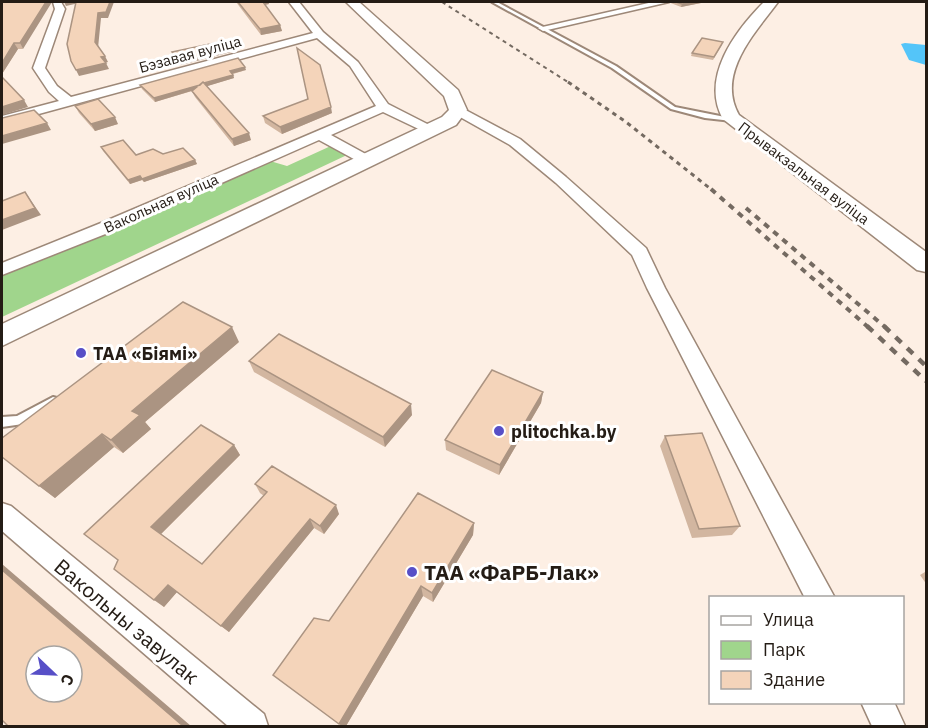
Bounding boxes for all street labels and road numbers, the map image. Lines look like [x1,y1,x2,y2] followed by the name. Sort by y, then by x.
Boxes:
[137,31,243,77] street label: Бэзавая вуліца
[735,117,873,229] street label: Прывакзальная вуліца
[101,169,221,237] street label: Вакольная вуліца
[49,552,205,690] street label: Вакольны завулак

